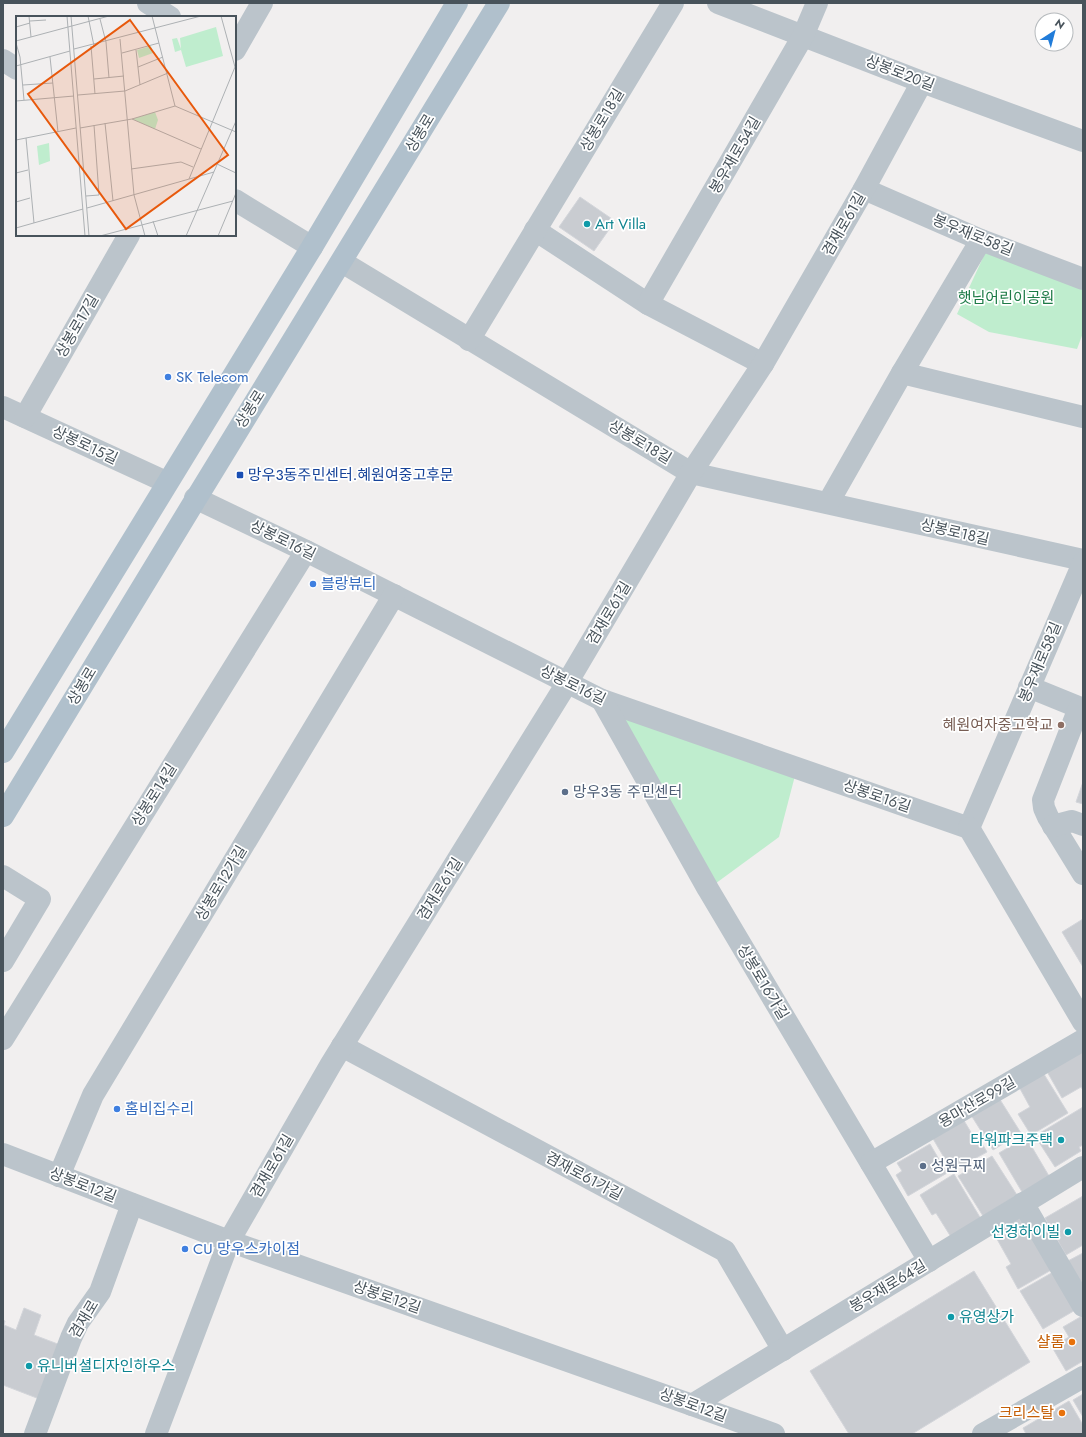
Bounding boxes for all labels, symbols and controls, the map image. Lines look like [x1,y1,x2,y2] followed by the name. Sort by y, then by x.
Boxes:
[1034,12,1074,52] north arrow
[1052,15,1068,33] text: N
[16,16,236,236] inset map
[862,50,938,96] street label: 상봉로20길
[575,84,629,156] street label: 상봉로18길
[400,110,440,156] street label: 상봉로
[704,112,766,198] street label: 봉우재로54길
[817,188,871,260] street label: 겸재로61길
[929,209,1017,261] street label: 봉우재로58길
[595,213,646,235] place label: Art Villa
[582,219,592,229] marker: Art Villa
[958,287,1054,309] park label: 햇님어린이공원
[50,290,104,362] street label: 상봉로17길
[176,366,249,388] place label: SK Telecom
[163,372,173,382] marker: SK Telecom
[230,386,270,432] street label: 상봉로
[604,415,676,469] street label: 상봉로18길
[48,420,122,470] street label: 상봉로15길
[248,464,454,486] place label: 망우3동주민센터.혜원여중고후문
[235,470,245,480] marker: 망우3동주민센터.혜원여중고후문
[918,513,992,551] street label: 상봉로18길
[246,515,320,565] street label: 상봉로16길
[321,573,376,595] place label: 블랑뷰티
[581,577,637,649] street label: 겸재로61길
[308,579,318,589] marker: 블랑뷰티
[1013,618,1067,706] street label: 봉우재로58길
[536,660,610,710] street label: 상봉로16길
[62,663,102,709] street label: 상봉로
[943,714,1053,736] place label: 혜원여자중고학교
[1056,720,1066,730] marker: 혜원여자중고학교
[126,759,182,831] street label: 상봉로14길
[840,774,914,818] street label: 상봉로16길
[573,781,682,803] place label: 망우3동 주민센터
[560,787,570,797] marker: 망우3동 주민센터
[190,841,252,925] street label: 상봉로12가길
[412,853,468,925] street label: 겸재로61길
[732,940,794,1024] street label: 상봉로16가길
[934,1071,1020,1133] street label: 용마산로99길
[125,1098,194,1120] place label: 홈비집수리
[112,1104,122,1114] marker: 홈비집수리
[970,1129,1053,1151] place label: 타워파크주택
[245,1130,299,1202] street label: 겸재로61길
[1056,1135,1066,1145] marker: 타워파크주택
[542,1146,626,1206] street label: 겸재로61가길
[931,1155,986,1177] place label: 성원구찌
[918,1161,928,1171] marker: 성원구찌
[46,1162,120,1208] street label: 상봉로12길
[991,1221,1060,1243] place label: 선경하이빌
[1063,1227,1073,1237] marker: 선경하이빌
[193,1238,300,1260] place label: CU 망우스카이점
[180,1244,190,1254] marker: CU 망우스카이점
[845,1254,931,1318] street label: 봉우재로64길
[350,1275,424,1319] street label: 상봉로12길
[64,1296,104,1342] street label: 겸재로
[959,1306,1014,1328] place label: 유영상가
[946,1312,956,1322] marker: 유영상가
[1036,1331,1064,1353] place label: 샬롬
[1067,1337,1077,1347] marker: 샬롬
[37,1355,175,1377] place label: 유니버셜디자인하우스
[24,1361,34,1371] marker: 유니버셜디자인하우스
[656,1383,730,1427] street label: 상봉로12길
[999,1402,1054,1424] place label: 크리스탈
[1057,1408,1067,1418] marker: 크리스탈

